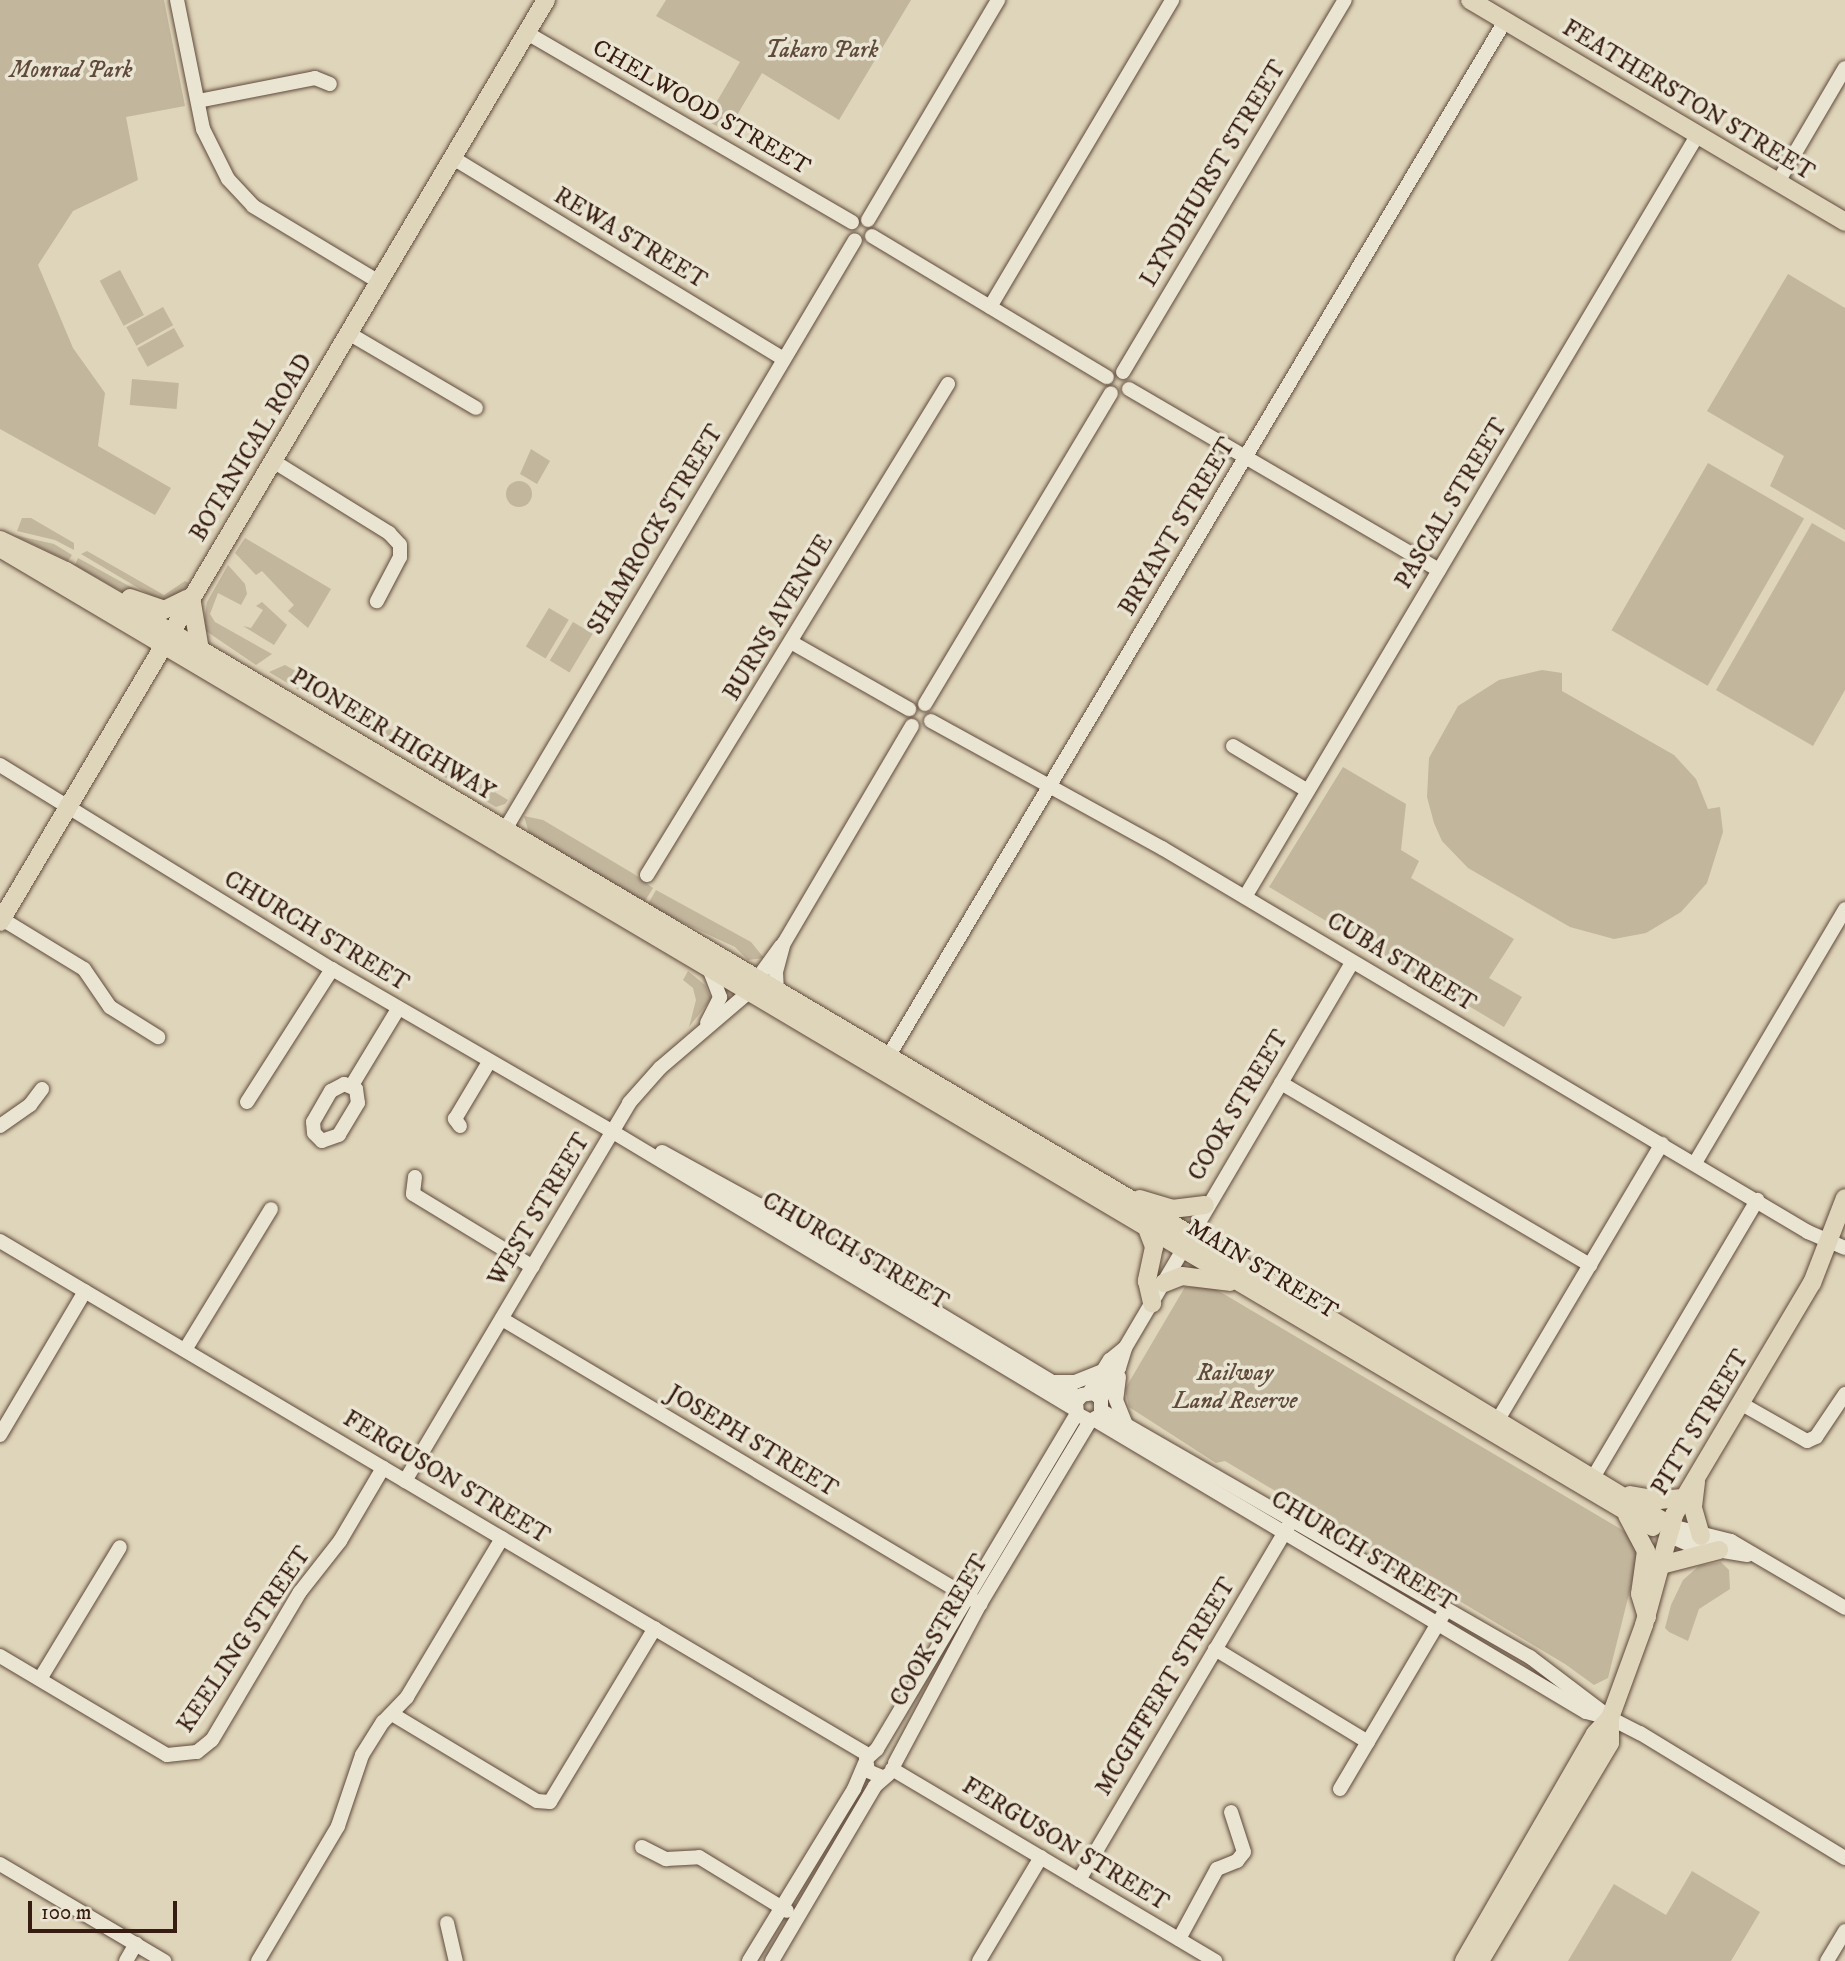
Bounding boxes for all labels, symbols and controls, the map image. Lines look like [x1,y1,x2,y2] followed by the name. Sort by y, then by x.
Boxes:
[1557,14,1819,188] street label: FEATHERSTON STREET
[587,34,815,182] street label: CHELWOOD STREET
[765,37,879,65] park label: Takaro Park
[1135,56,1293,292] street label: LYNDHURST STREET
[10,57,132,85] park label: Monrad Park
[548,182,712,296] street label: REWA STREET
[185,349,319,547] street label: BOTANICAL ROAD
[1390,414,1514,594] street label: PASCAL STREET
[582,420,730,640] street label: SHAMROCK STREET
[1114,433,1242,621] street label: BRYANT STREET
[718,530,840,706] street label: BURNS AVENUE
[285,663,499,807] street label: PIONEER HIGHWAY
[218,865,414,999] street label: CHURCH STREET
[1321,907,1481,1019] street label: CUBA STREET
[1183,1025,1295,1187] street label: COOK STREET
[483,1128,597,1292] street label: WEST STREET
[757,1187,953,1317] street label: CHURCH STREET
[1181,1214,1343,1326] street label: MAIN STREET
[1646,1345,1756,1501] street label: PITT STREET
[1173,1360,1297,1416] park label: Railway Land Reserve
[661,1380,843,1504] street label: JOSEPH STREET
[337,1405,555,1551] street label: FERGUSON STREET
[1265,1485,1461,1619] street label: CHURCH STREET
[172,1541,318,1739] street label: KEELING STREET
[885,1550,995,1712] street label: COOK STREET
[1090,1573,1242,1801] street label: MCGIFFERT STREET
[956,1772,1174,1918] street label: FERGUSON STREET
[32,1888,180,1932] scale bar
[41,1900,92,1926] text: 100 m

